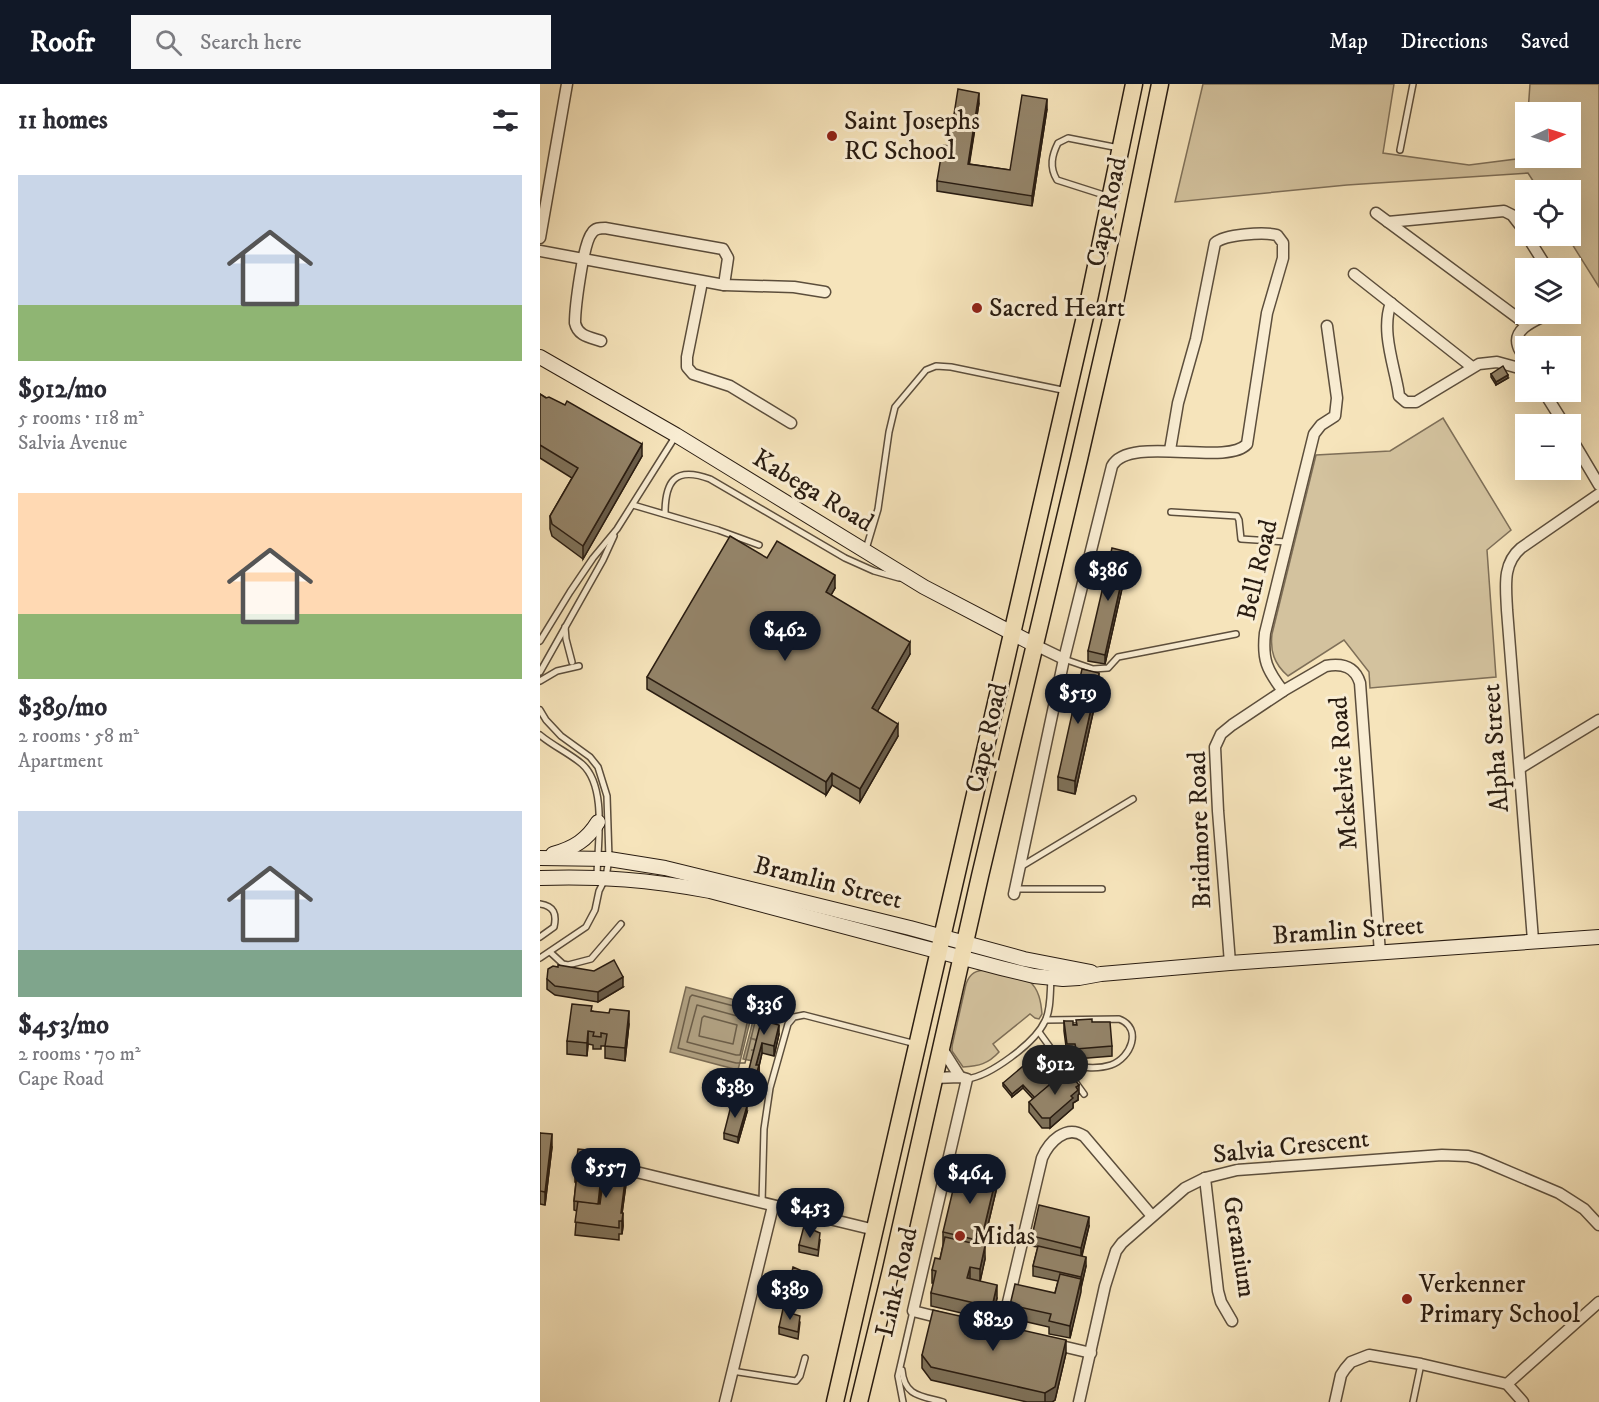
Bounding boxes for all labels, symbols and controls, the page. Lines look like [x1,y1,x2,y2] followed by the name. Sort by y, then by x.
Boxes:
[131,15,551,69] search box
[30,25,95,60] text: Roofr
[152,26,185,59] icon: search
[200,29,302,56] text: Search here
[1329,29,1368,55] text: Map
[1401,29,1488,55] text: Directions
[1521,29,1569,55] text: Saved
[1515,102,1581,168] north arrow
[1515,102,1581,480] map controls
[18,104,108,137] text: 11 homes
[489,104,522,137] icon: filters
[844,105,980,168] place label: Saint Josephs RC School
[825,129,839,143] marker: Saint Josephs RC School
[1079,154,1135,270] street label: Cape Road
[1515,180,1581,246] button: locate
[216,214,324,322] icon: home
[1515,258,1581,324] button: layers
[989,292,1125,325] place label: Sacred Heart
[970,301,984,315] marker: Sacred Heart
[1515,336,1581,402] button: +
[18,373,107,406] text: $912/mo
[18,406,144,431] text: 5 rooms · 118 m²
[1515,414,1581,480] button: −
[18,431,127,456] text: Salvia Avenue
[746,442,880,540] street label: Kabega Road
[1230,516,1286,624] street label: Bell Road
[216,532,324,640] icon: home
[1072,551,1144,602] pin: $386
[1089,558,1127,583] text: $386
[749,611,821,662] pin: $462
[764,618,806,643] text: $462
[1042,674,1114,725] pin: $519
[958,680,1016,796] street label: Cape Road
[1059,681,1097,706] text: $519
[1475,682,1517,814] street label: Alpha Street
[18,691,107,724] text: $389/mo
[1322,695,1366,851] street label: Mckelvie Road
[18,724,139,749] text: 2 rooms · 58 m²
[18,749,103,774] text: Apartment
[1181,751,1219,909] street label: Bridmore Road
[750,849,906,917] street label: Bramlin Street
[216,850,324,958] icon: home
[1271,909,1425,953] street label: Bramlin Street
[728,985,800,1036] pin: $336
[746,992,782,1017] text: $336
[18,1009,109,1042] text: $453/mo
[18,1042,141,1067] text: 2 rooms · 70 m²
[1019,1045,1091,1096] pin: $912
[1036,1052,1074,1077] text: $912
[18,1067,104,1092] text: Cape Road
[699,1068,771,1119] pin: $389
[716,1075,754,1100] text: $389
[1211,1122,1371,1172] street label: Salvia Crescent
[570,1148,642,1199] pin: $557
[934,1154,1006,1205] pin: $464
[585,1155,627,1180] text: $557
[948,1161,992,1186] text: $464
[774,1188,846,1239] pin: $453
[1215,1194,1263,1300] street label: Geranium
[790,1195,830,1220] text: $453
[972,1220,1035,1253] place label: Midas
[868,1224,926,1340] street label: Link Road
[953,1229,967,1243] marker: Midas
[1418,1268,1580,1331] place label: Verkenner Primary School
[754,1270,826,1321] pin: $389
[771,1277,809,1302] text: $389
[1400,1292,1414,1306] marker: Verkenner Primary School
[957,1301,1029,1352] pin: $829
[973,1308,1013,1333] text: $829

